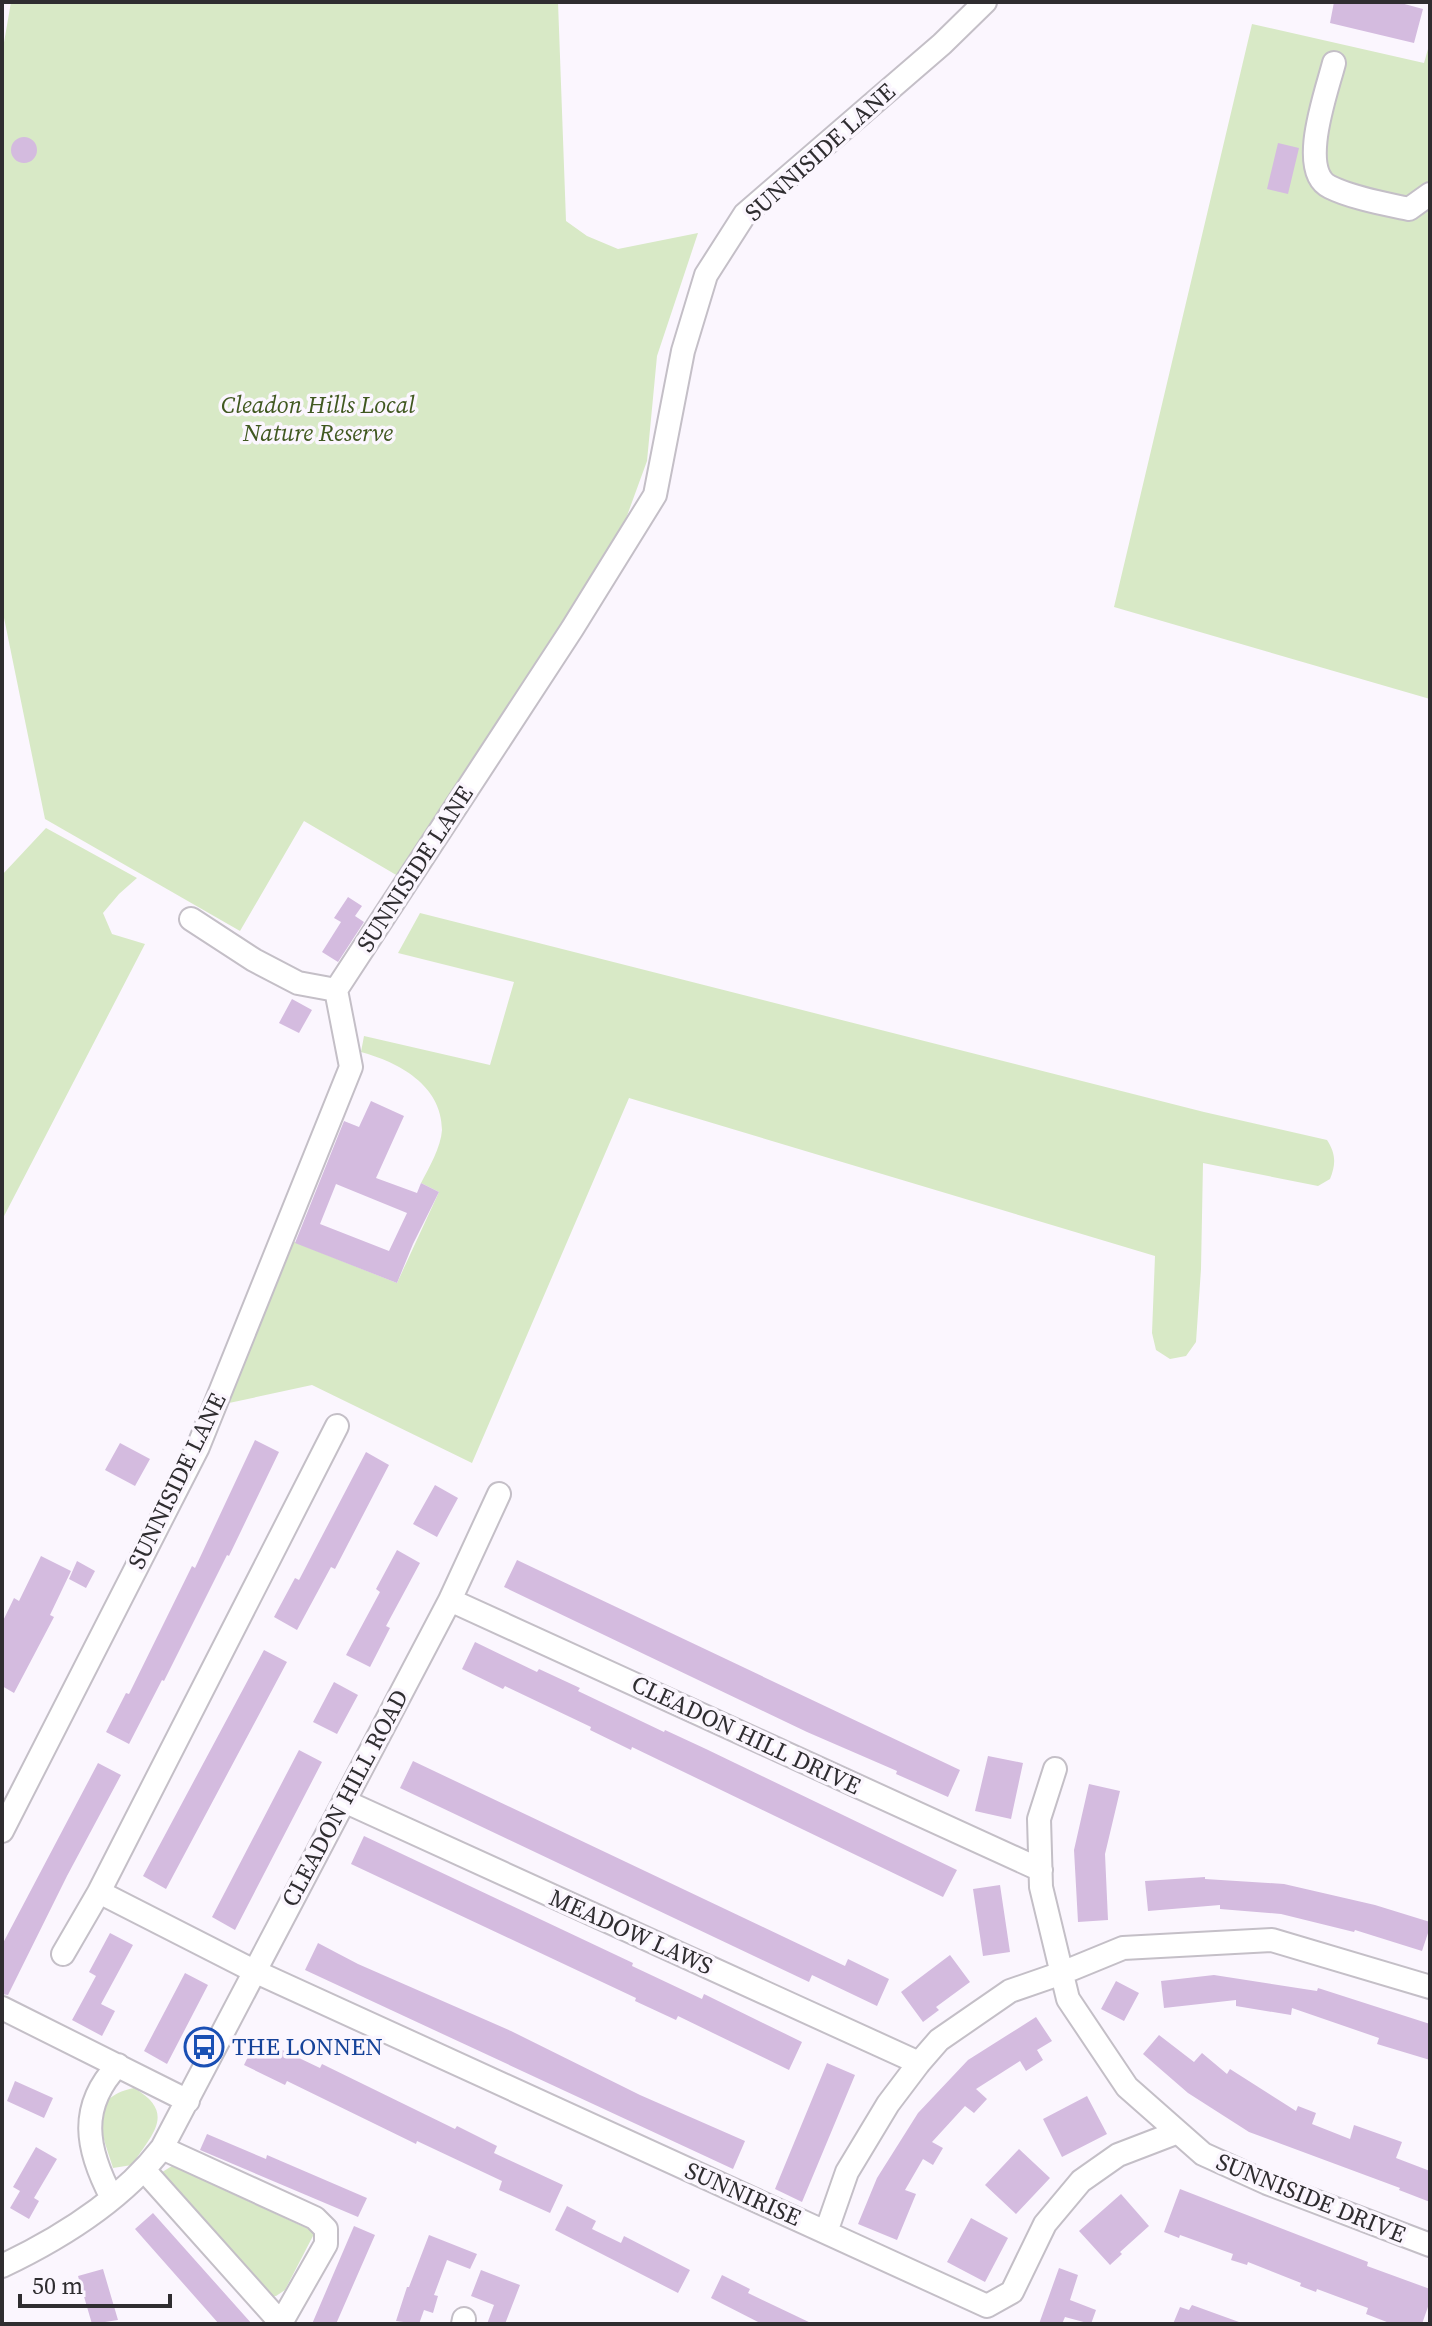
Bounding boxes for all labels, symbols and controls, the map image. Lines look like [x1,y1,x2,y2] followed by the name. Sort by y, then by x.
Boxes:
[737,75,902,228] street label: SUNNISIDE LANE
[221,388,415,449] park label: Cleadon Hills Local Nature Reserve
[348,779,481,958] street label: SUNNISIDE LANE
[120,1387,233,1574] street label: SUNNISIDE LANE
[626,1667,866,1802] street label: CLEADON HILL DRIVE
[273,1683,416,1912] street label: CLEADON HILL ROAD
[544,1881,718,1982] street label: MEADOW LAWS
[183,2026,225,2068] bus stop icon: THE LONNEN
[232,2030,383,2063] place label: THE LONNEN
[1212,2144,1411,2251] street label: SUNNISIDE DRIVE
[680,2153,806,2234] street label: SUNNIRISE
[20,2258,170,2308] scale bar
[32,2269,83,2302] text: 50 m

